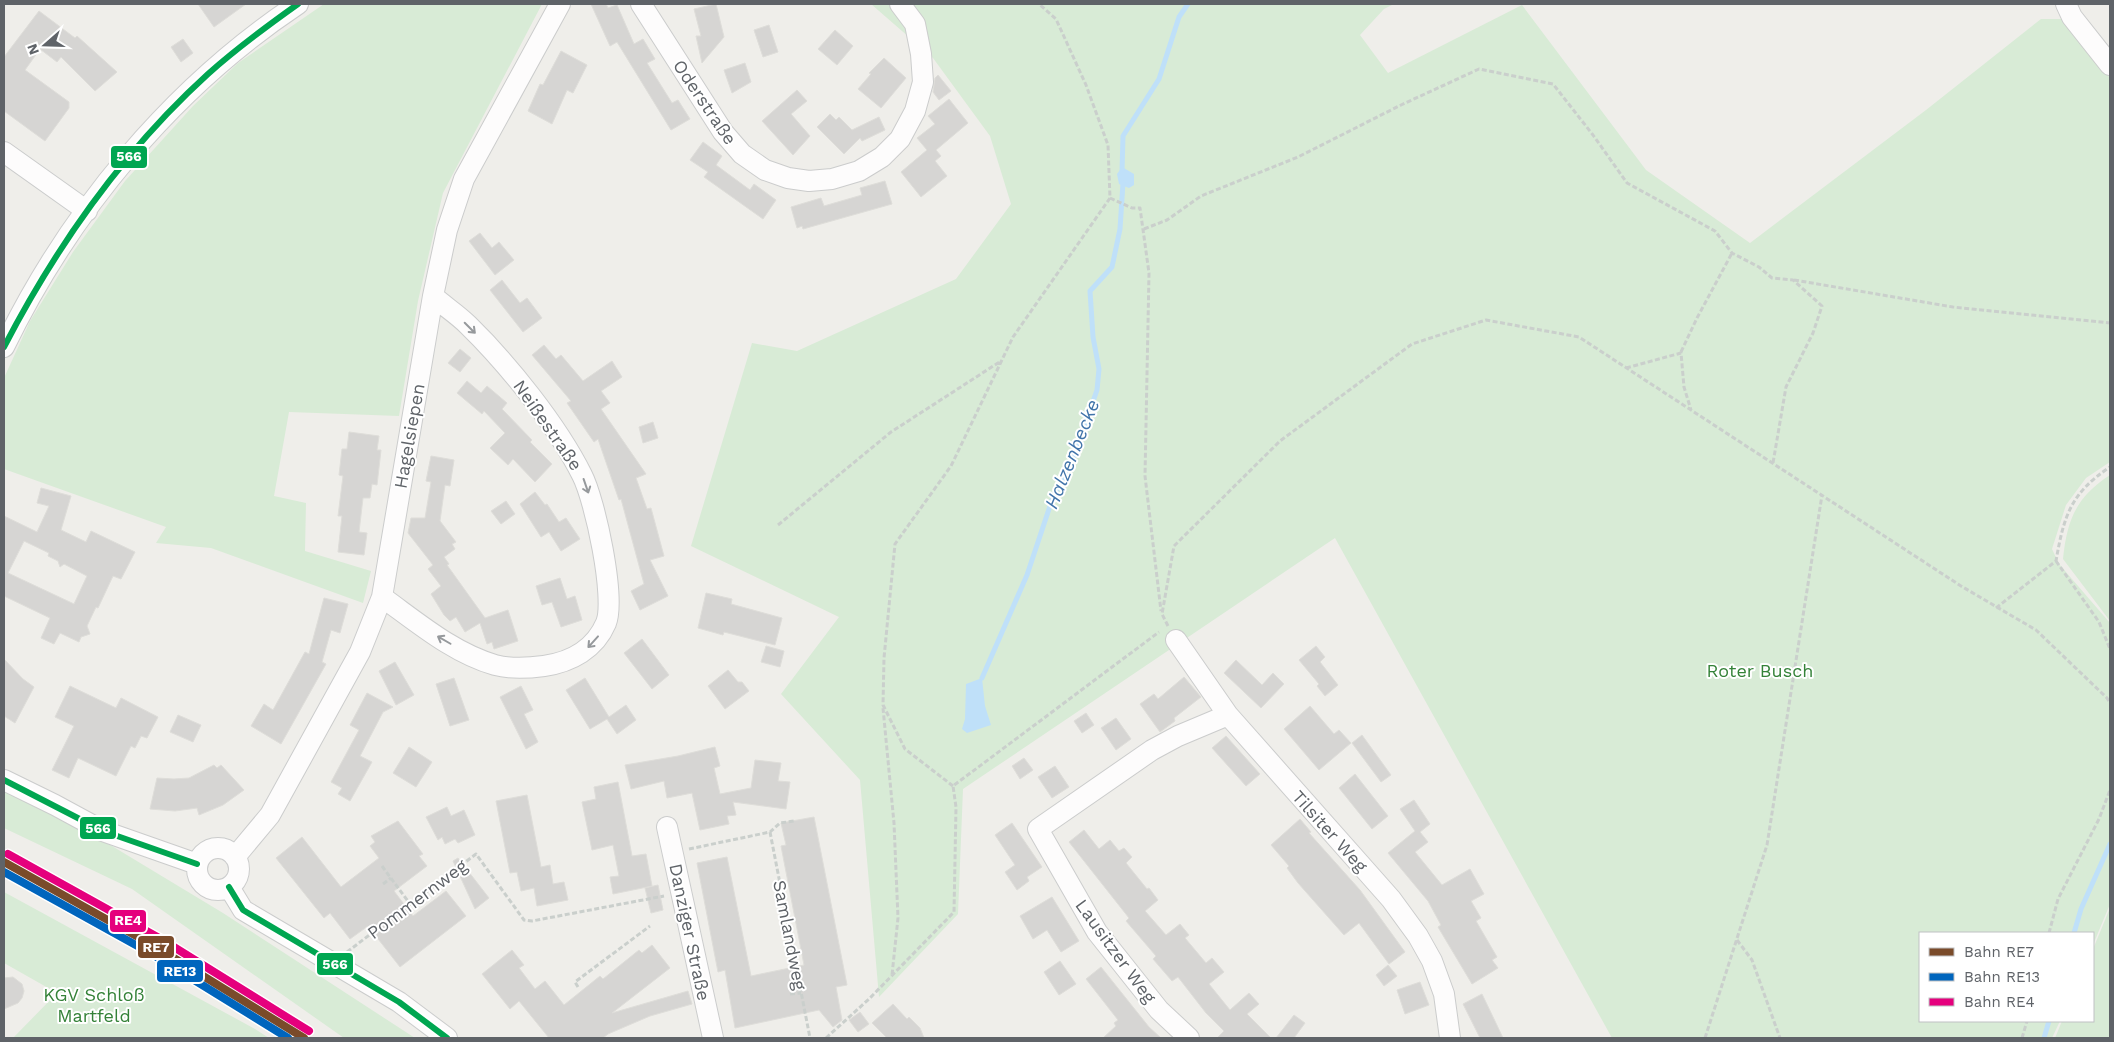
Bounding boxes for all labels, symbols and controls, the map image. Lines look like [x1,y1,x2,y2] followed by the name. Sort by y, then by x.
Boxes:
[20,20,70,70] north arrow
[23,42,42,57] text: N
[669,56,741,148] street label: Oderstraße
[110,145,148,169] line badge: 566
[116,148,142,164] text: 566
[464,321,476,334] one-way arrow
[509,376,587,474] street label: Neißestraße
[389,382,429,490] street label: Hagelsiepen
[1040,396,1104,512] water label: Halzenbecke
[582,478,591,493] one-way arrow
[438,635,452,645] one-way arrow
[587,635,599,648] one-way arrow
[1707,660,1813,681] park label: Roter Busch
[1288,786,1372,876] street label: Tilsiter Weg
[79,816,117,840] line badge: 566
[85,820,111,836] text: 566
[363,854,471,943] street label: Pommernweg
[665,862,715,1002] street label: Danziger Straße
[769,878,811,992] street label: Samlandweg
[1071,895,1161,1007] street label: Lausitzer Weg
[109,909,147,933] line badge: RE4
[114,912,142,928] text: RE4
[1919,932,2094,1022] legend
[137,935,175,959] line badge: RE7
[143,939,170,955] text: RE7
[1964,943,2034,961] text: Bahn RE7
[316,952,354,976] line badge: 566
[322,956,348,972] text: 566
[156,959,204,983] line badge: RE13
[164,963,196,979] text: RE13
[1964,968,2040,986] text: Bahn RE13
[43,984,145,1026] park label: KGV Schloß Martfeld
[1964,993,2035,1011] text: Bahn RE4

